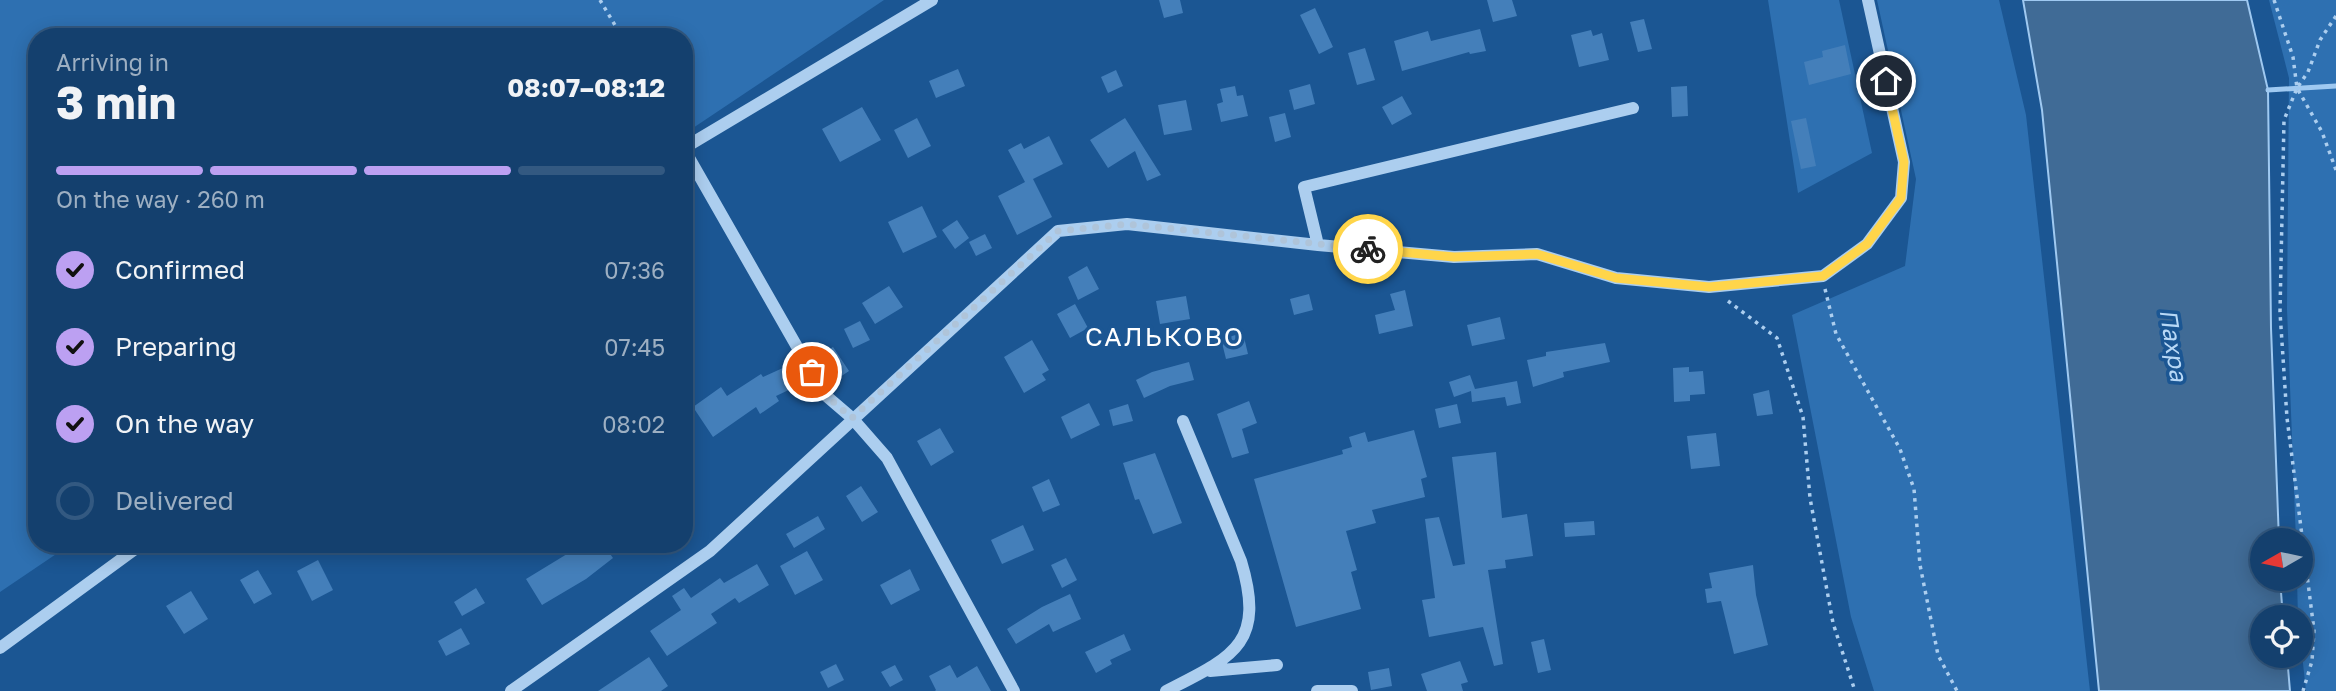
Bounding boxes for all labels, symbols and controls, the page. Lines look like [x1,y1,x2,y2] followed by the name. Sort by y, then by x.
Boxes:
[56,48,169,76] text: Arriving in
[1856,51,1916,111] pin
[1867,62,1905,100] icon: home
[507,72,665,103] text: 08:07–08:12
[56,74,176,129] text: 3 min
[56,185,265,213] text: On the way · 260 m
[1333,214,1403,284] courier
[1349,230,1387,268] icon: bike
[56,251,94,289] icon: check
[115,254,245,285] text: Confirmed
[604,256,665,284] text: 07:36
[2154,306,2195,385] water label: Пахра
[1085,321,1245,352] district label: САЛЬКОВО
[56,328,94,366] icon: check
[115,331,237,362] text: Preparing
[604,333,665,361] text: 07:45
[782,342,842,402] pin
[793,353,831,391] icon: bag
[56,405,94,443] icon: check
[115,408,254,439] text: On the way
[602,410,665,438] text: 08:02
[115,485,234,516] text: Delivered
[2250,528,2314,592] north arrow
[2250,528,2313,668] map controls
[2250,605,2313,668] button: locate

